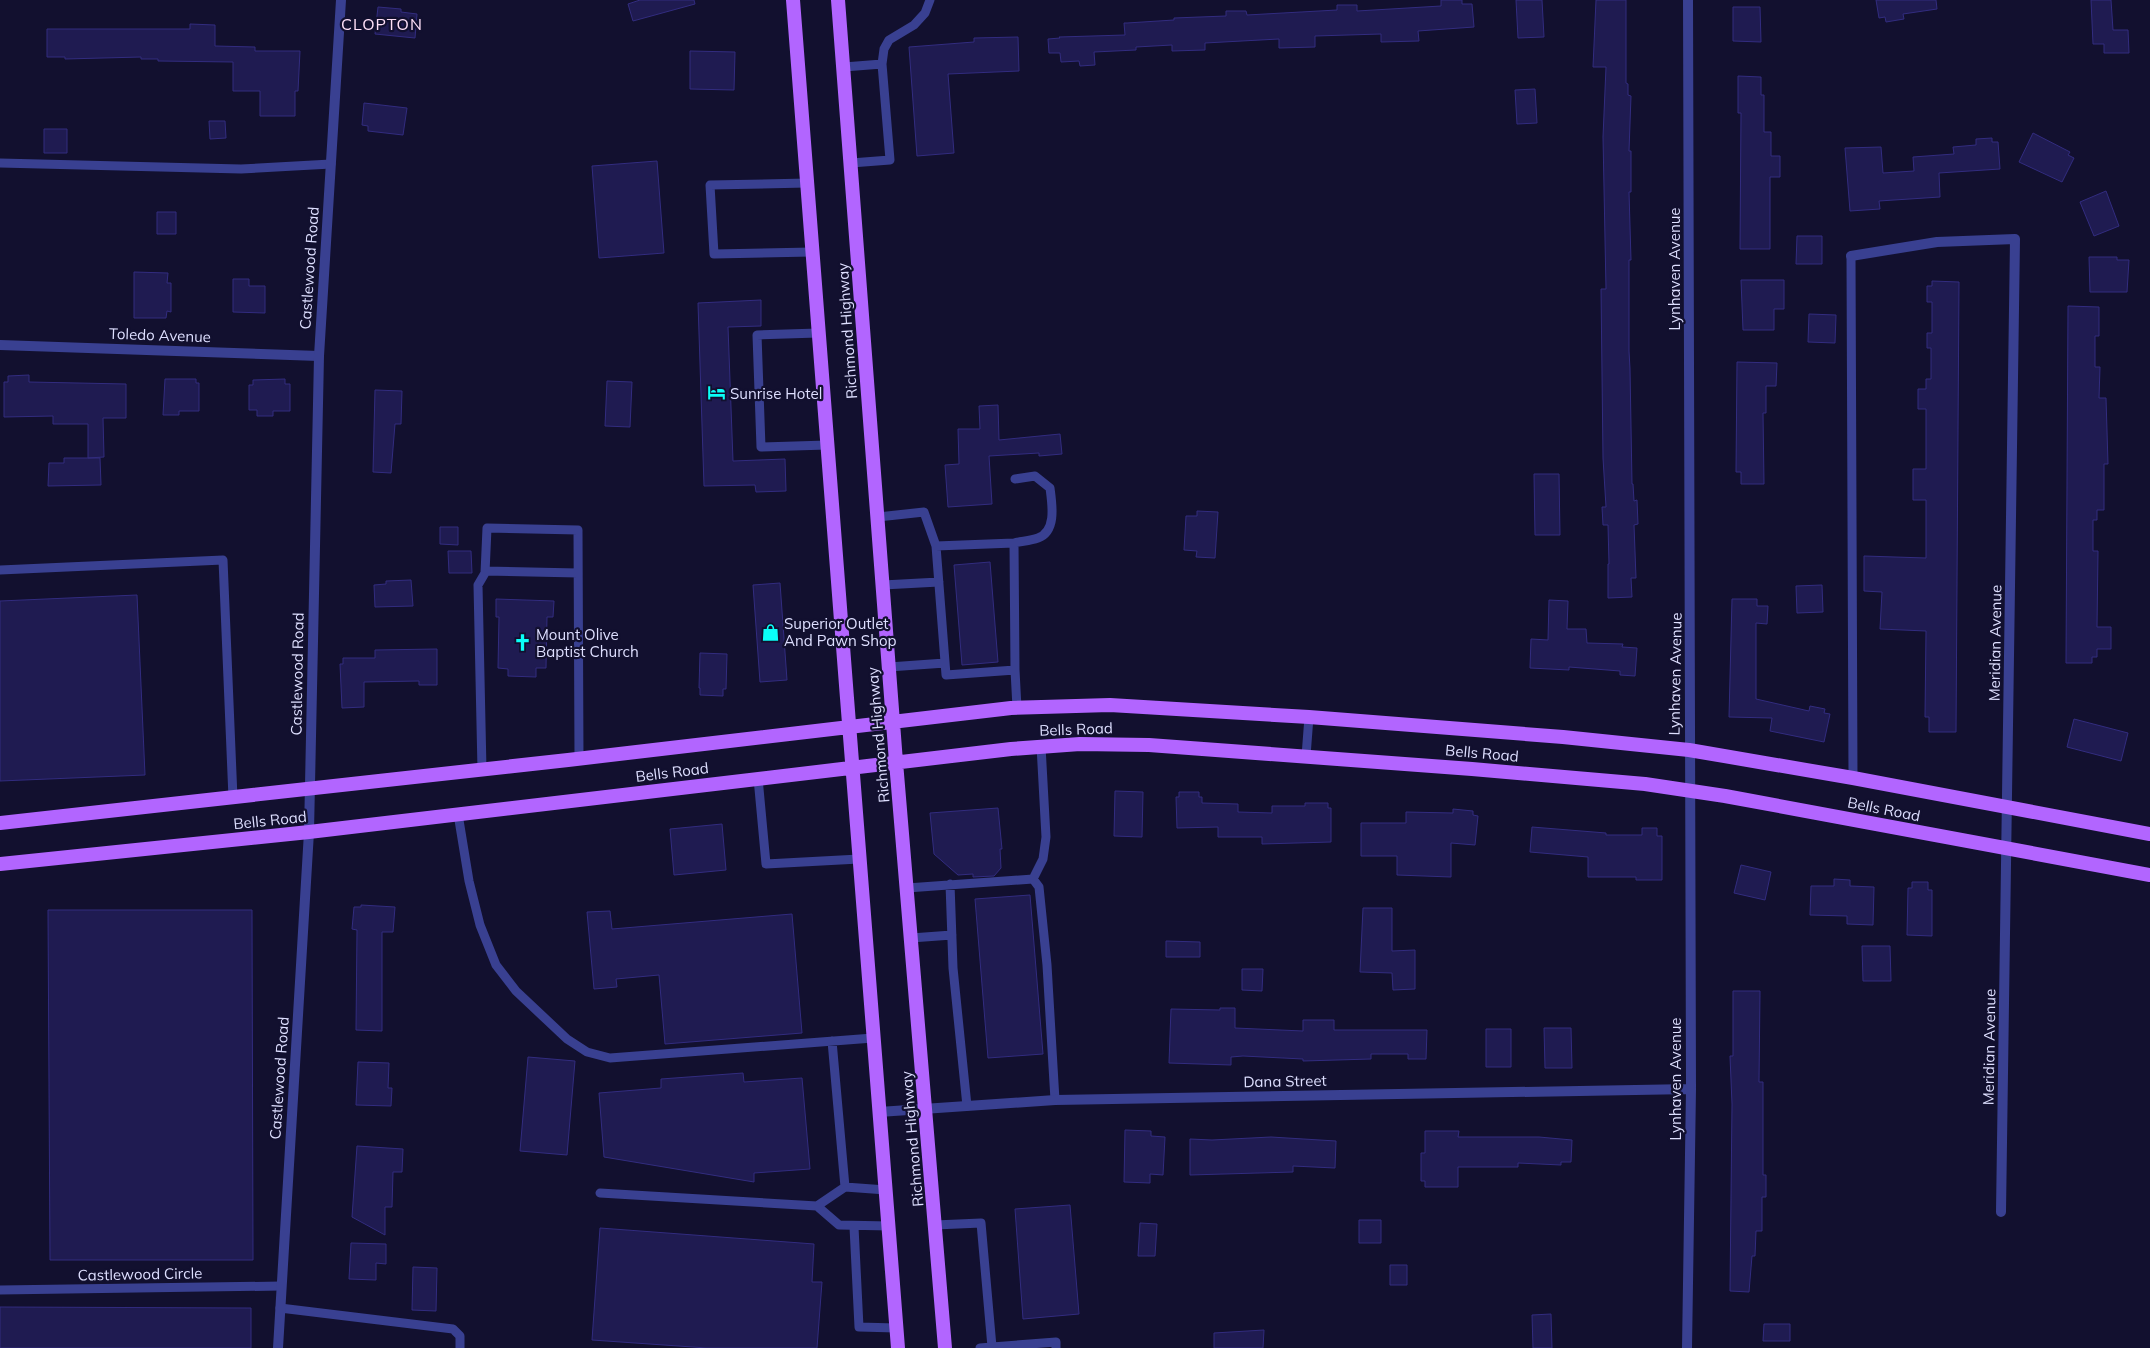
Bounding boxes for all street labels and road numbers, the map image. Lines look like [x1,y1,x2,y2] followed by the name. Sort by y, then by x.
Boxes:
[295,206,323,330] street label: Castlewood Road
[1665,208,1684,330] street label: Lynhaven Avenue
[833,262,861,400] street label: Richmond Highway
[109,324,211,346] street label: Toledo Avenue
[1984,585,2006,701] street label: Meridian Avenue
[286,612,308,736] street label: Castlewood Road
[1664,612,1686,736] street label: Lynhaven Avenue
[863,666,893,804] street label: Richmond Highway
[1039,718,1113,740] street label: Bells Road
[1444,740,1520,766] street label: Bells Road
[634,758,710,786] street label: Bells Road
[1846,793,1922,825] street label: Bells Road
[232,807,308,833] street label: Bells Road
[1978,989,2000,1105] street label: Meridian Avenue
[265,1016,293,1140] street label: Castlewood Road
[1666,1018,1685,1140] street label: Lynhaven Avenue
[897,1070,927,1208] street label: Richmond Highway
[1243,1071,1327,1091] street label: Dana Street
[78,1263,202,1285] street label: Castlewood Circle

